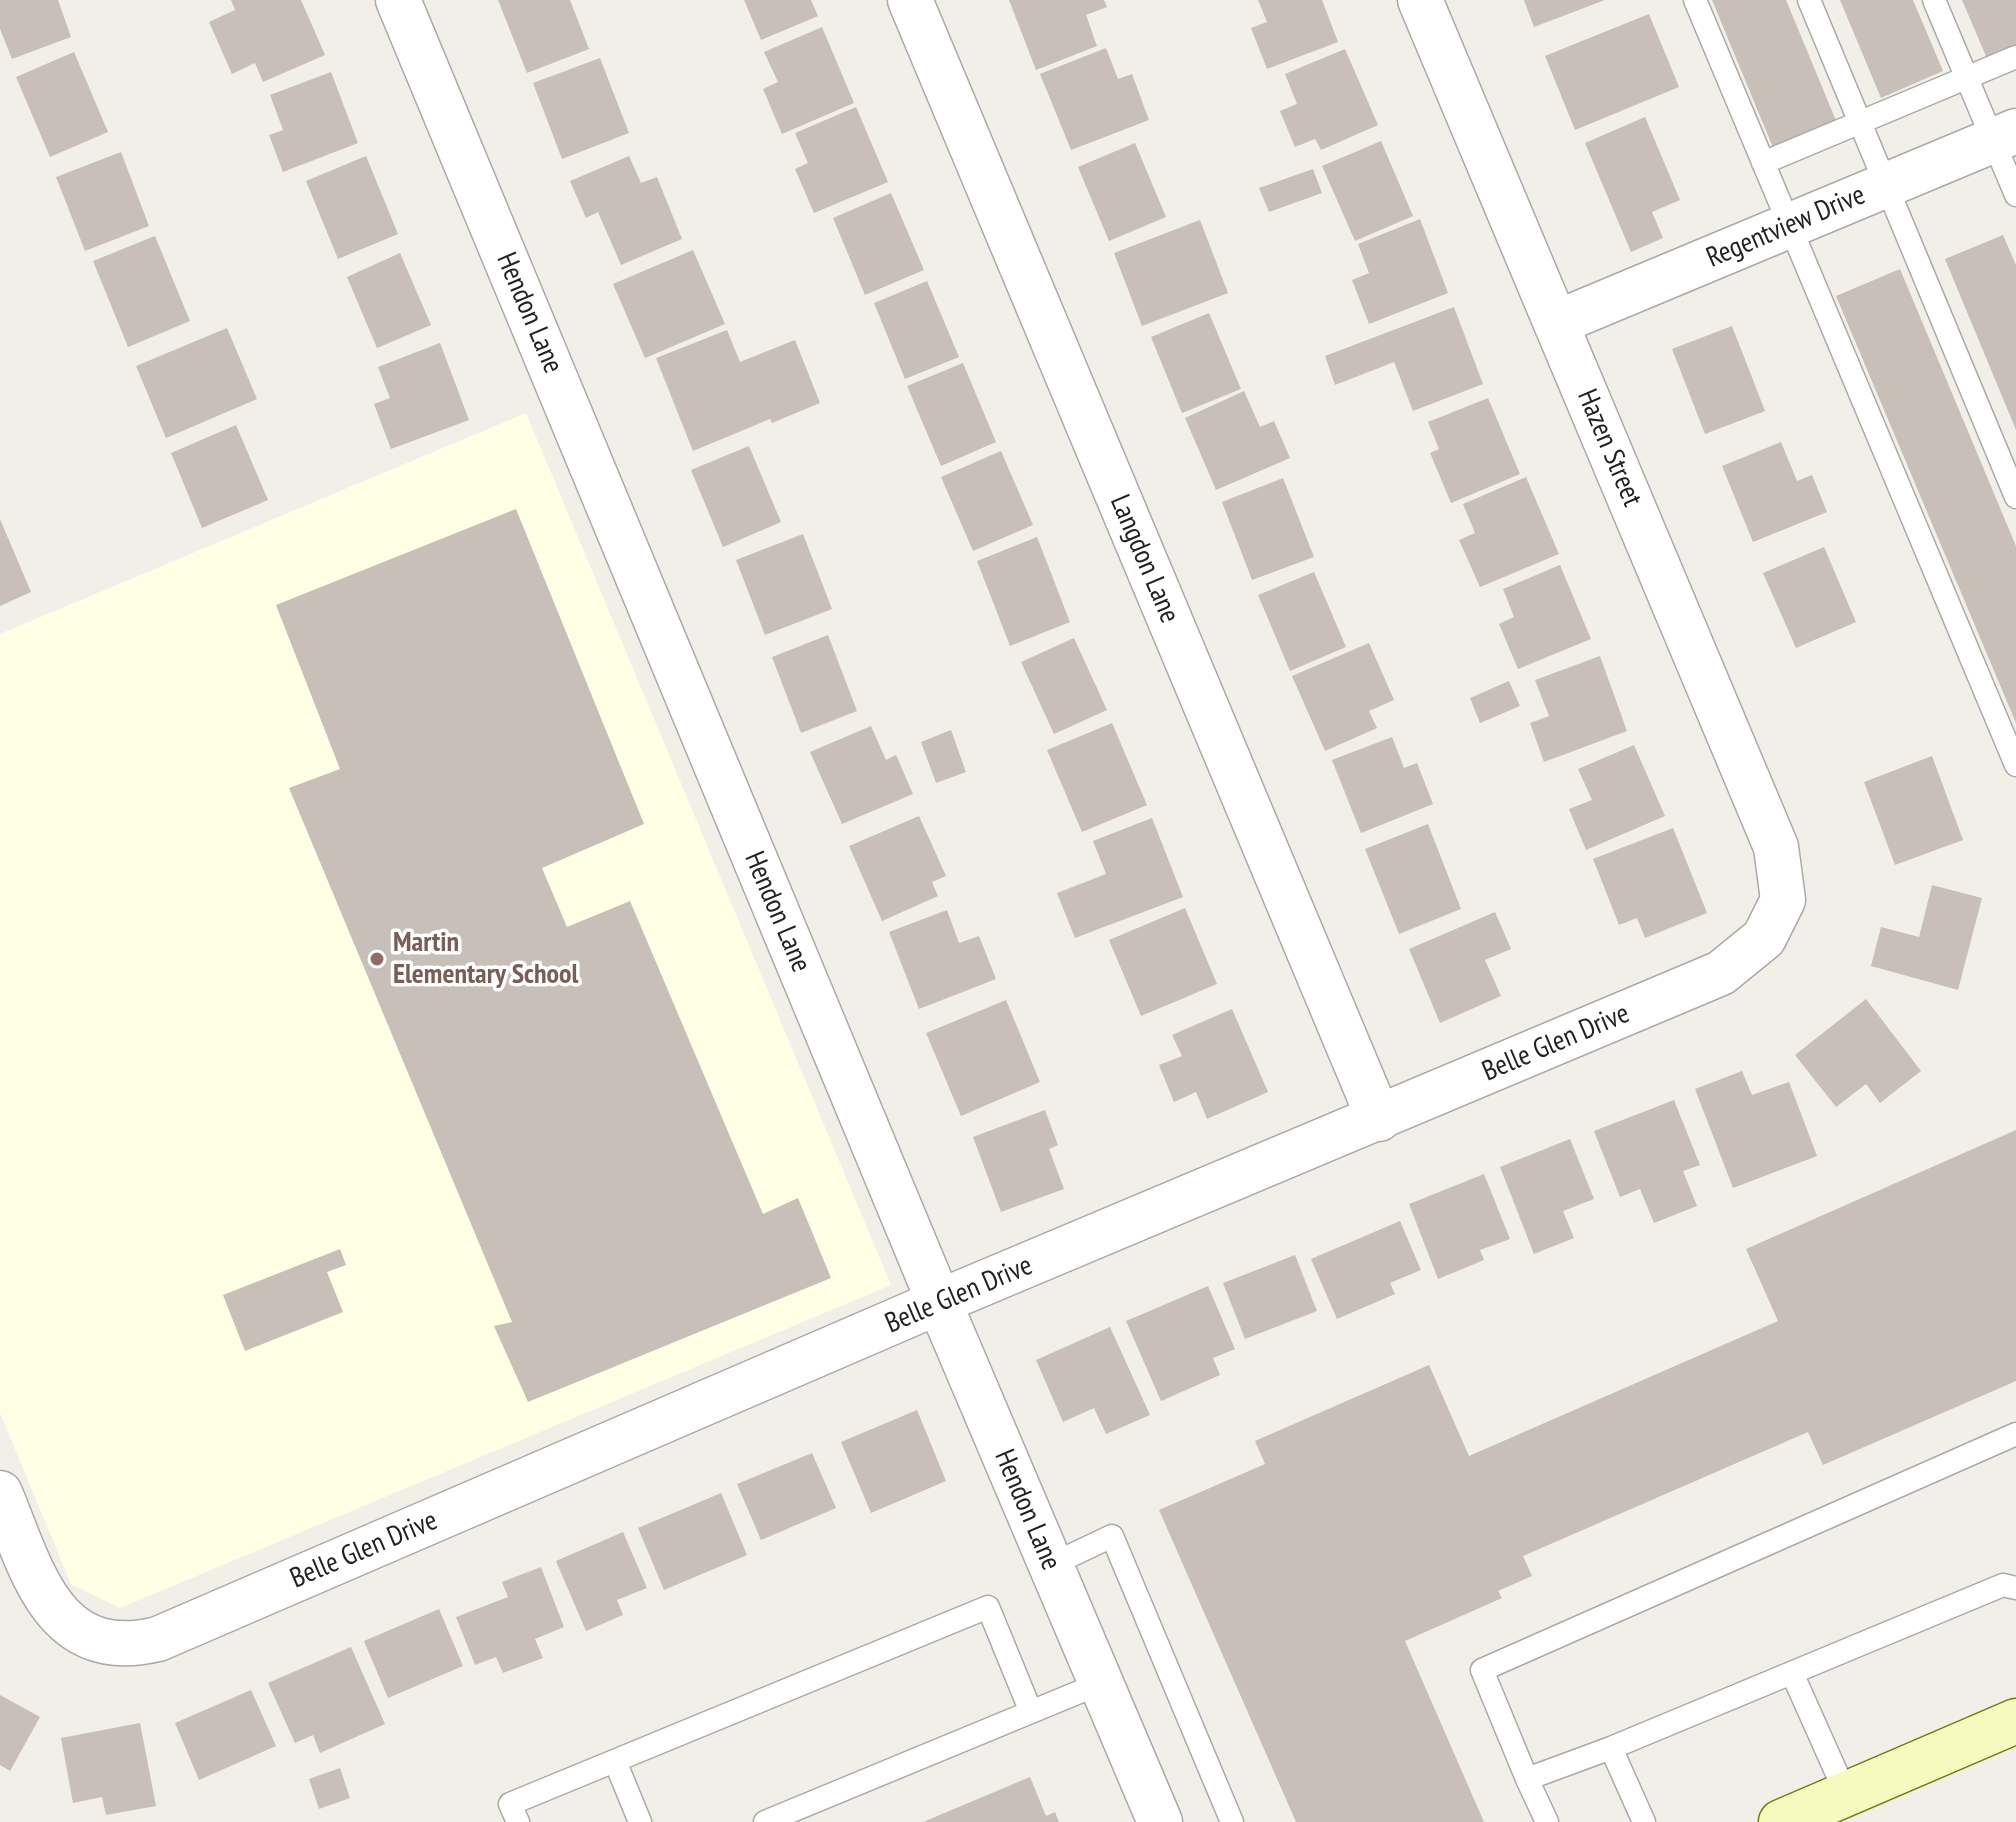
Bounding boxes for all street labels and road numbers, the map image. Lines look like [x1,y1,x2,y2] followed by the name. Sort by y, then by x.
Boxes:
[1702,179,1870,275] street label: Regentview Drive
[489,248,569,378] street label: Hendon Lane
[1569,385,1649,511] street label: Hazen Street
[1102,490,1186,628] street label: Langdon Lane
[737,847,817,977] street label: Hendon Lane
[1478,997,1634,1089] street label: Belle Glen Drive
[881,1249,1037,1341] street label: Belle Glen Drive
[987,1445,1067,1575] street label: Hendon Lane
[286,1504,442,1596] street label: Belle Glen Drive

